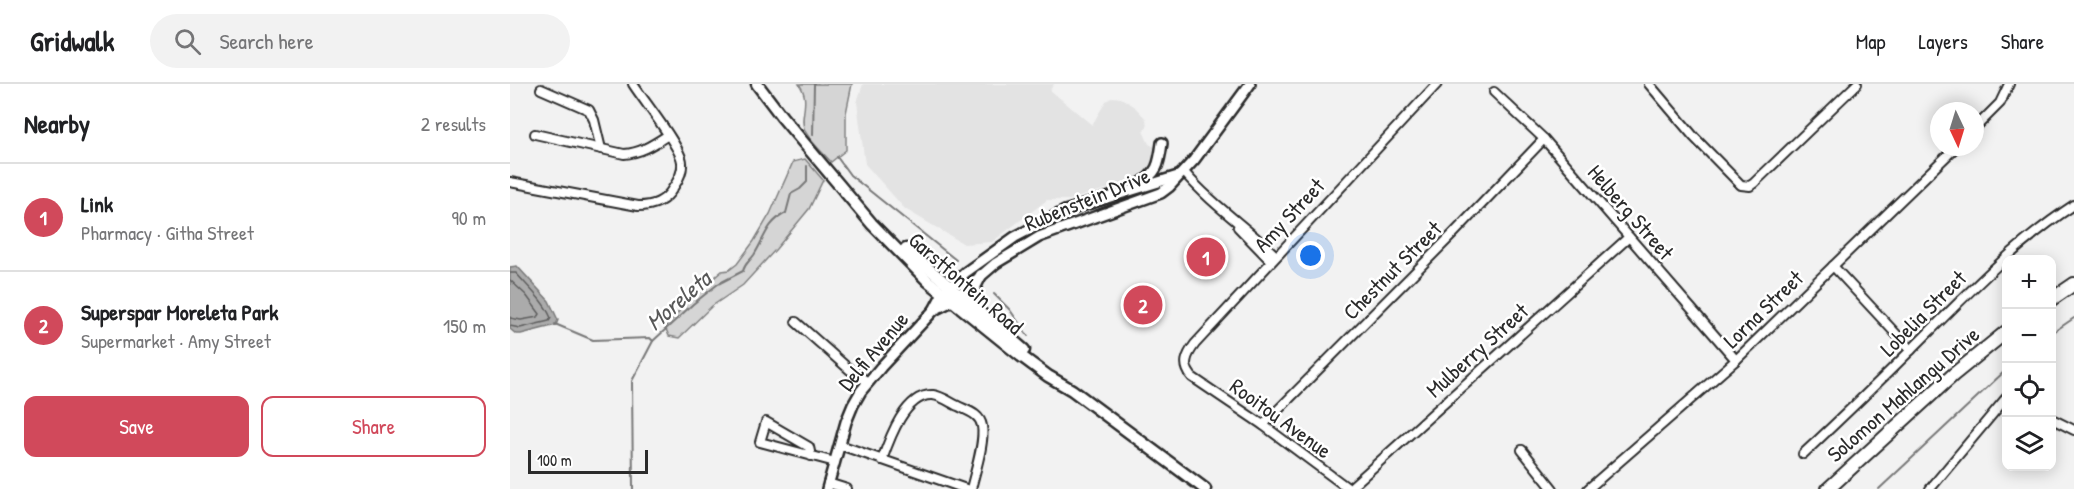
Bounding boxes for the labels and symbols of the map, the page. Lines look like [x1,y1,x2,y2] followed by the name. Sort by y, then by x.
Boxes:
[1930,102,1984,156] north arrow
[1581,158,1681,266] street label: Helberg Street
[1020,160,1154,238] street label: Rubenstein Drive
[1247,171,1331,259] street label: Amy Street
[1336,214,1448,326] street label: Chestnut Street
[902,225,1030,341] street label: Garstfontein Road
[1186,234,1226,279] pin: 1
[1296,241,1325,270] your location
[639,261,719,337] water label: Moreleta
[1716,263,1810,355] street label: Lorna Street
[1873,263,1973,363] street label: Lobelia Street
[1124,282,1162,328] pin: 2
[1419,296,1535,404] street label: Mulberry Street
[831,305,915,397] street label: Delfi Avenue
[1820,319,1986,469] street label: Solomon Mahlangu Drive
[1224,371,1338,465] street label: Rooitou Avenue
[528,447,648,474] scale bar

